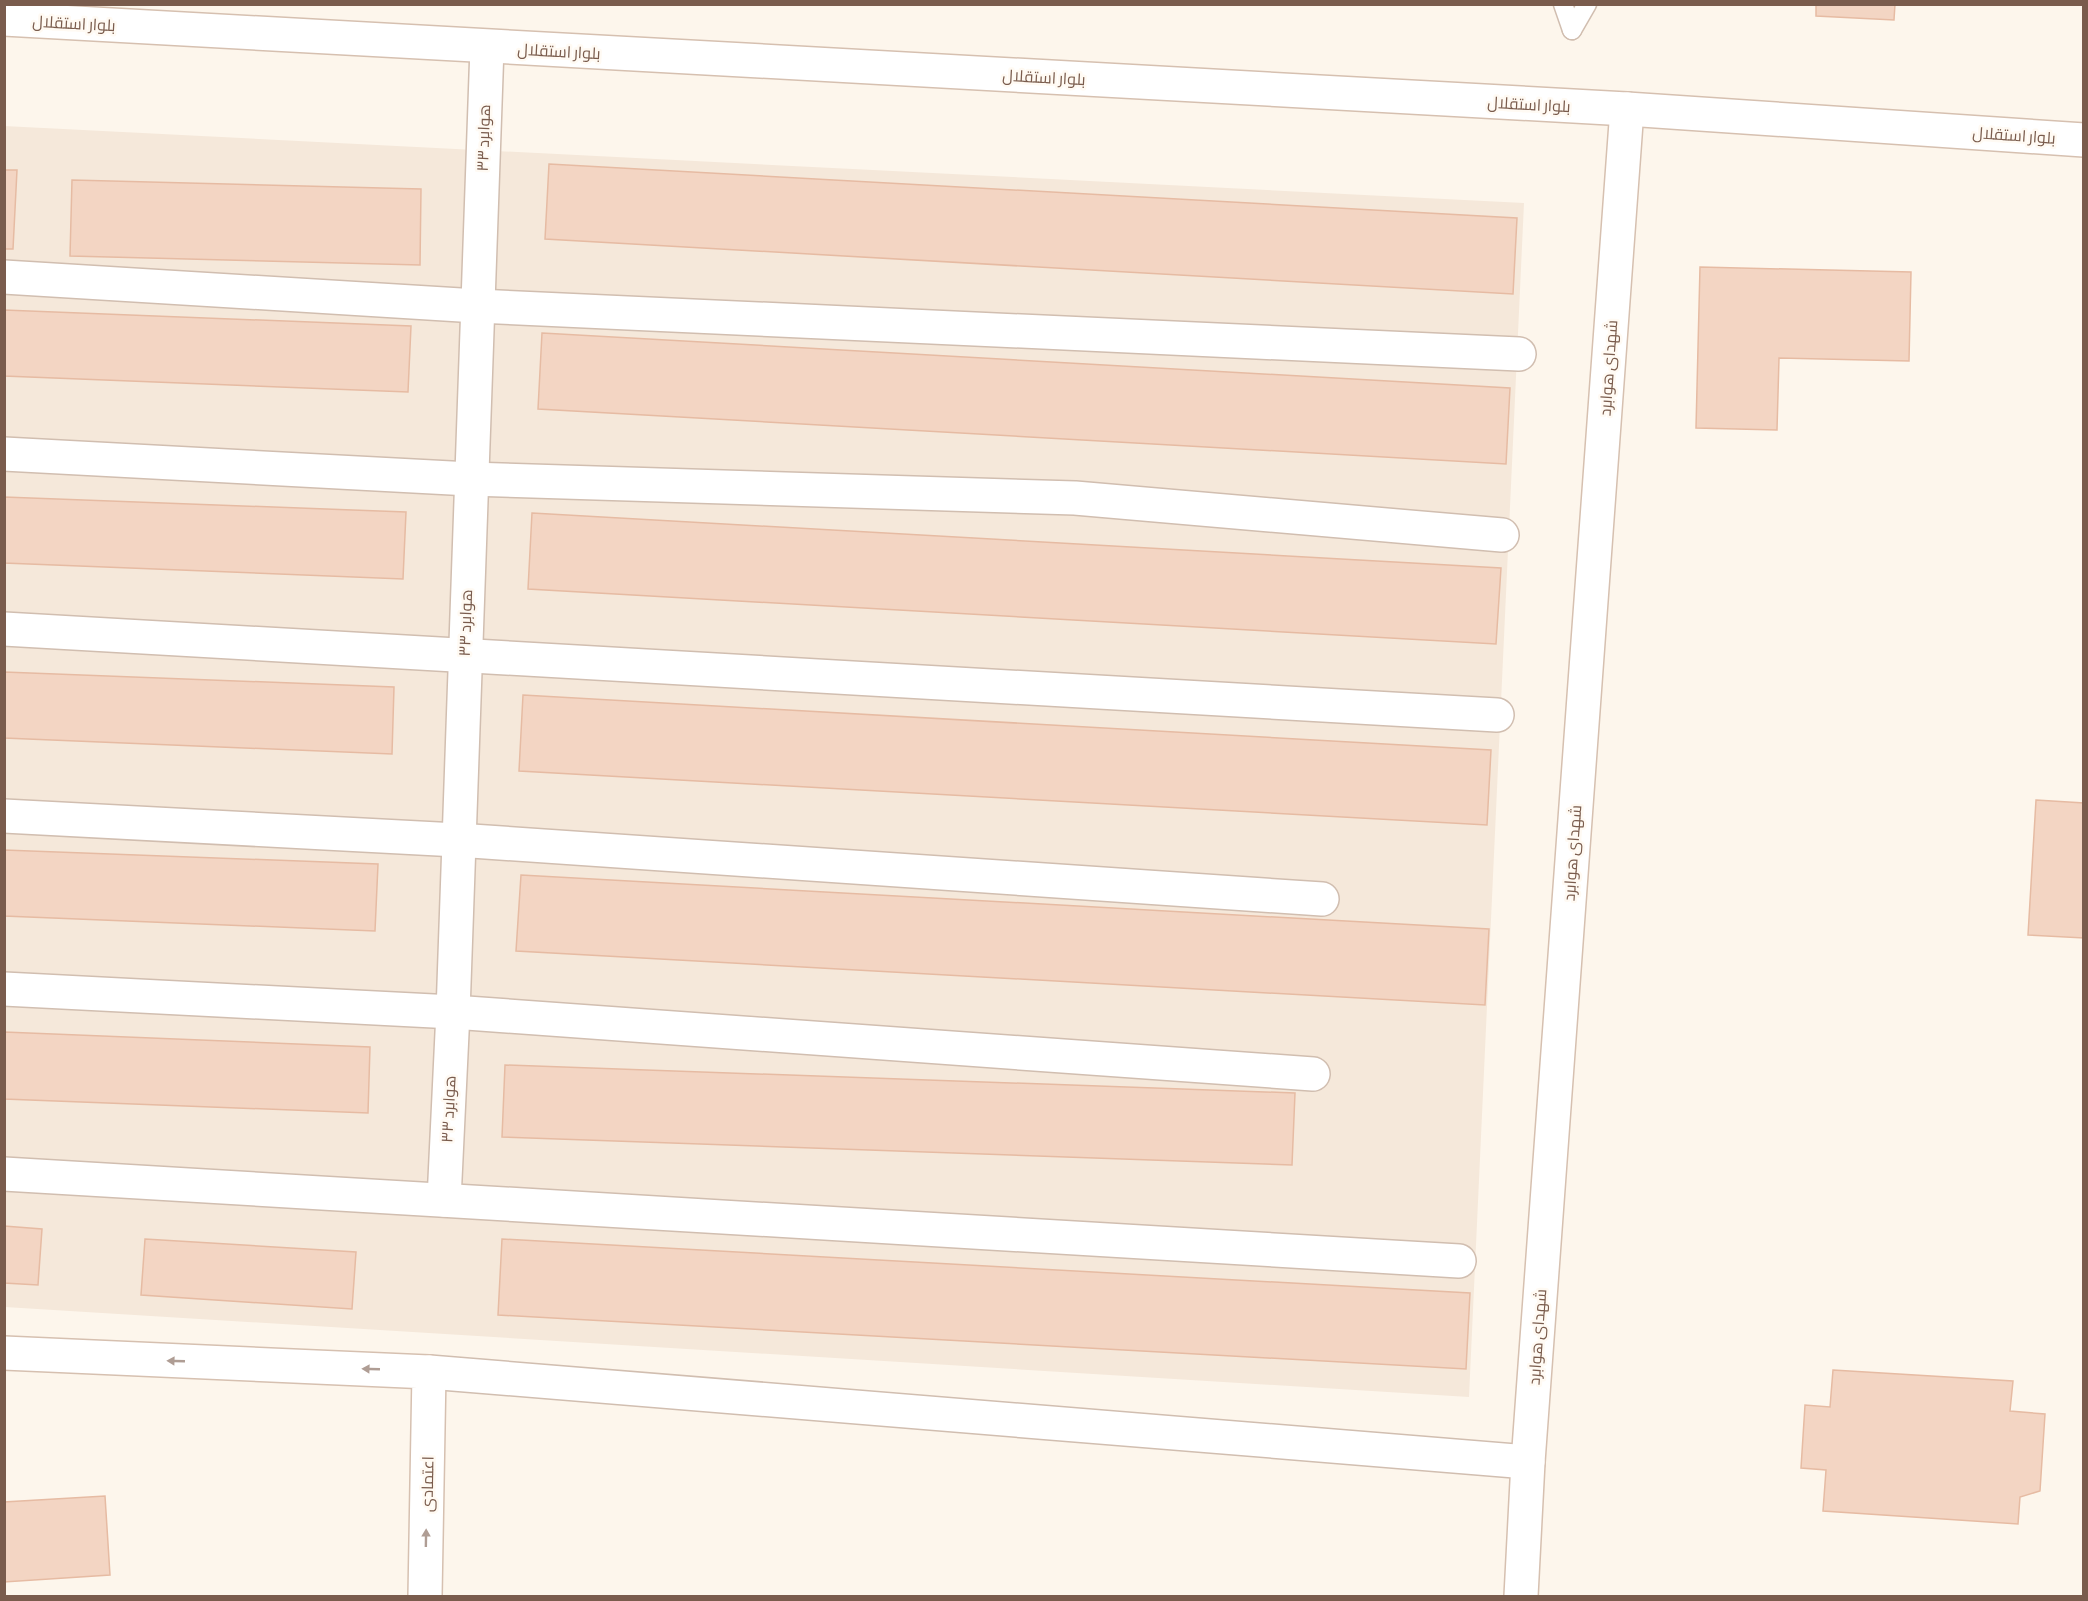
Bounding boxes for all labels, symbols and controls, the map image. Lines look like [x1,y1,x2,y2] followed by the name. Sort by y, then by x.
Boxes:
[32,13,116,36] street label: بلوار استقلال
[517,41,601,64] street label: بلوار استقلال
[1002,67,1086,90] street label: بلوار استقلال
[1487,94,1571,117] street label: بلوار استقلال
[474,104,495,172] street label: ۳۳ هوابرد
[1972,124,2056,149] street label: بلوار استقلال
[1597,319,1622,417] street label: شهدای هوابرد
[456,589,477,657] street label: ۳۳ هوابرد
[1561,804,1586,902] street label: شهدای هوابرد
[438,1075,461,1143] street label: ۳۳ هوابرد
[1526,1288,1551,1386] street label: شهدای هوابرد
[167,1356,186,1365] one-way arrow
[361,1365,380,1374] one-way arrow
[419,1456,438,1512] street label: اعتمادی
[421,1529,431,1548] one-way arrow

